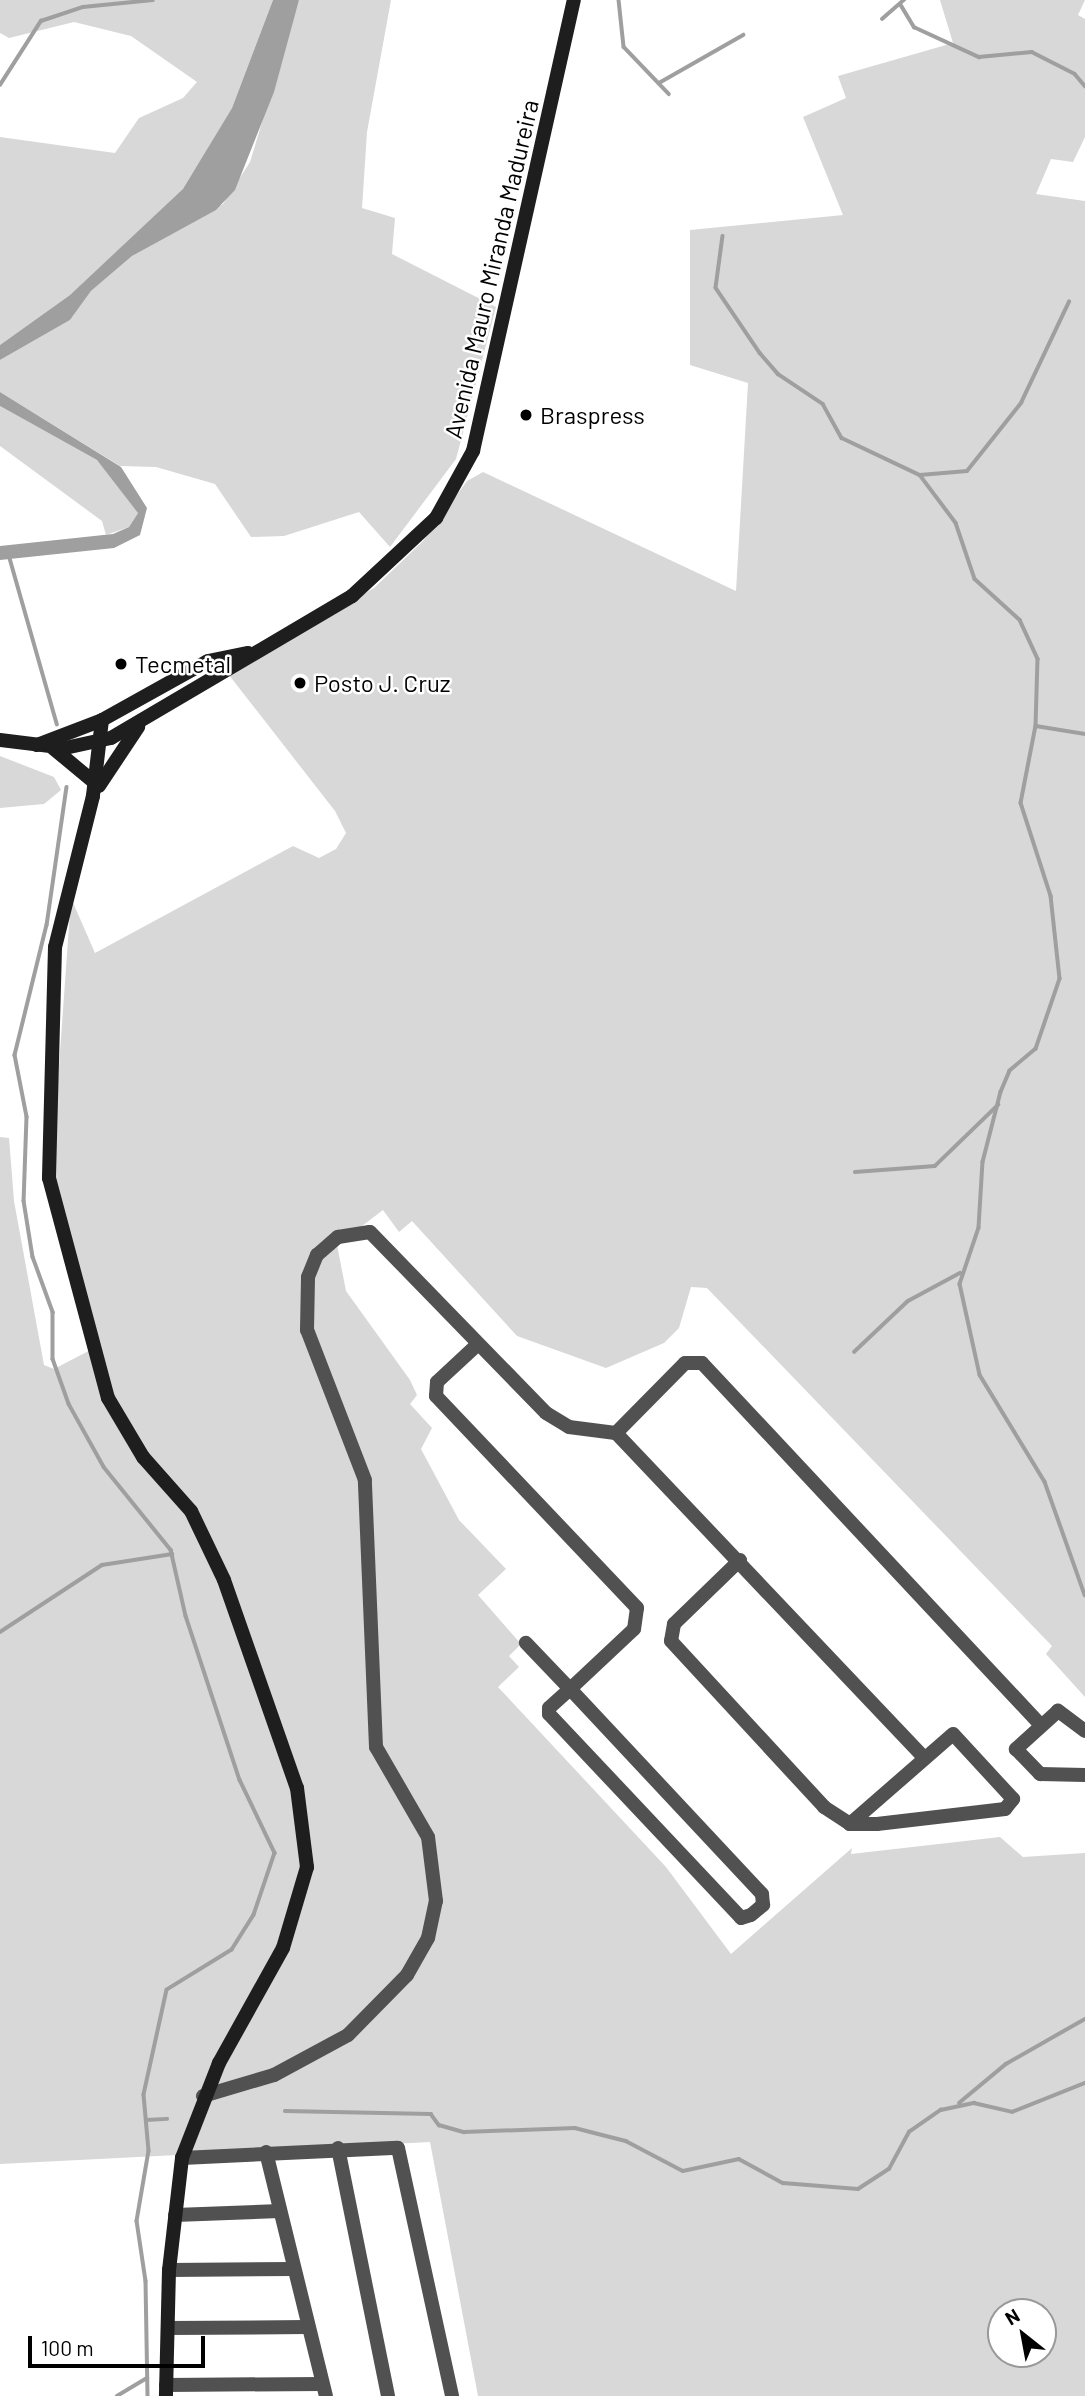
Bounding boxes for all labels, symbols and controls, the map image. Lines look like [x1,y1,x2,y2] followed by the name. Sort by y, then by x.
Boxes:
[438,97,544,441] street label: Avenida Mauro Miranda Madureira
[540,401,645,429] place label: Braspress
[518,407,534,423] marker: Braspress
[135,650,231,678] place label: Tecmetal
[113,656,129,672] marker: Tecmetal
[314,669,450,697] place label: Posto J. Cruz
[292,675,308,691] marker: Posto J. Cruz
[987,2298,1057,2368] north arrow
[1001,2303,1023,2329] text: N
[32,2322,208,2366] scale bar
[41,2335,94,2360] text: 100 m

